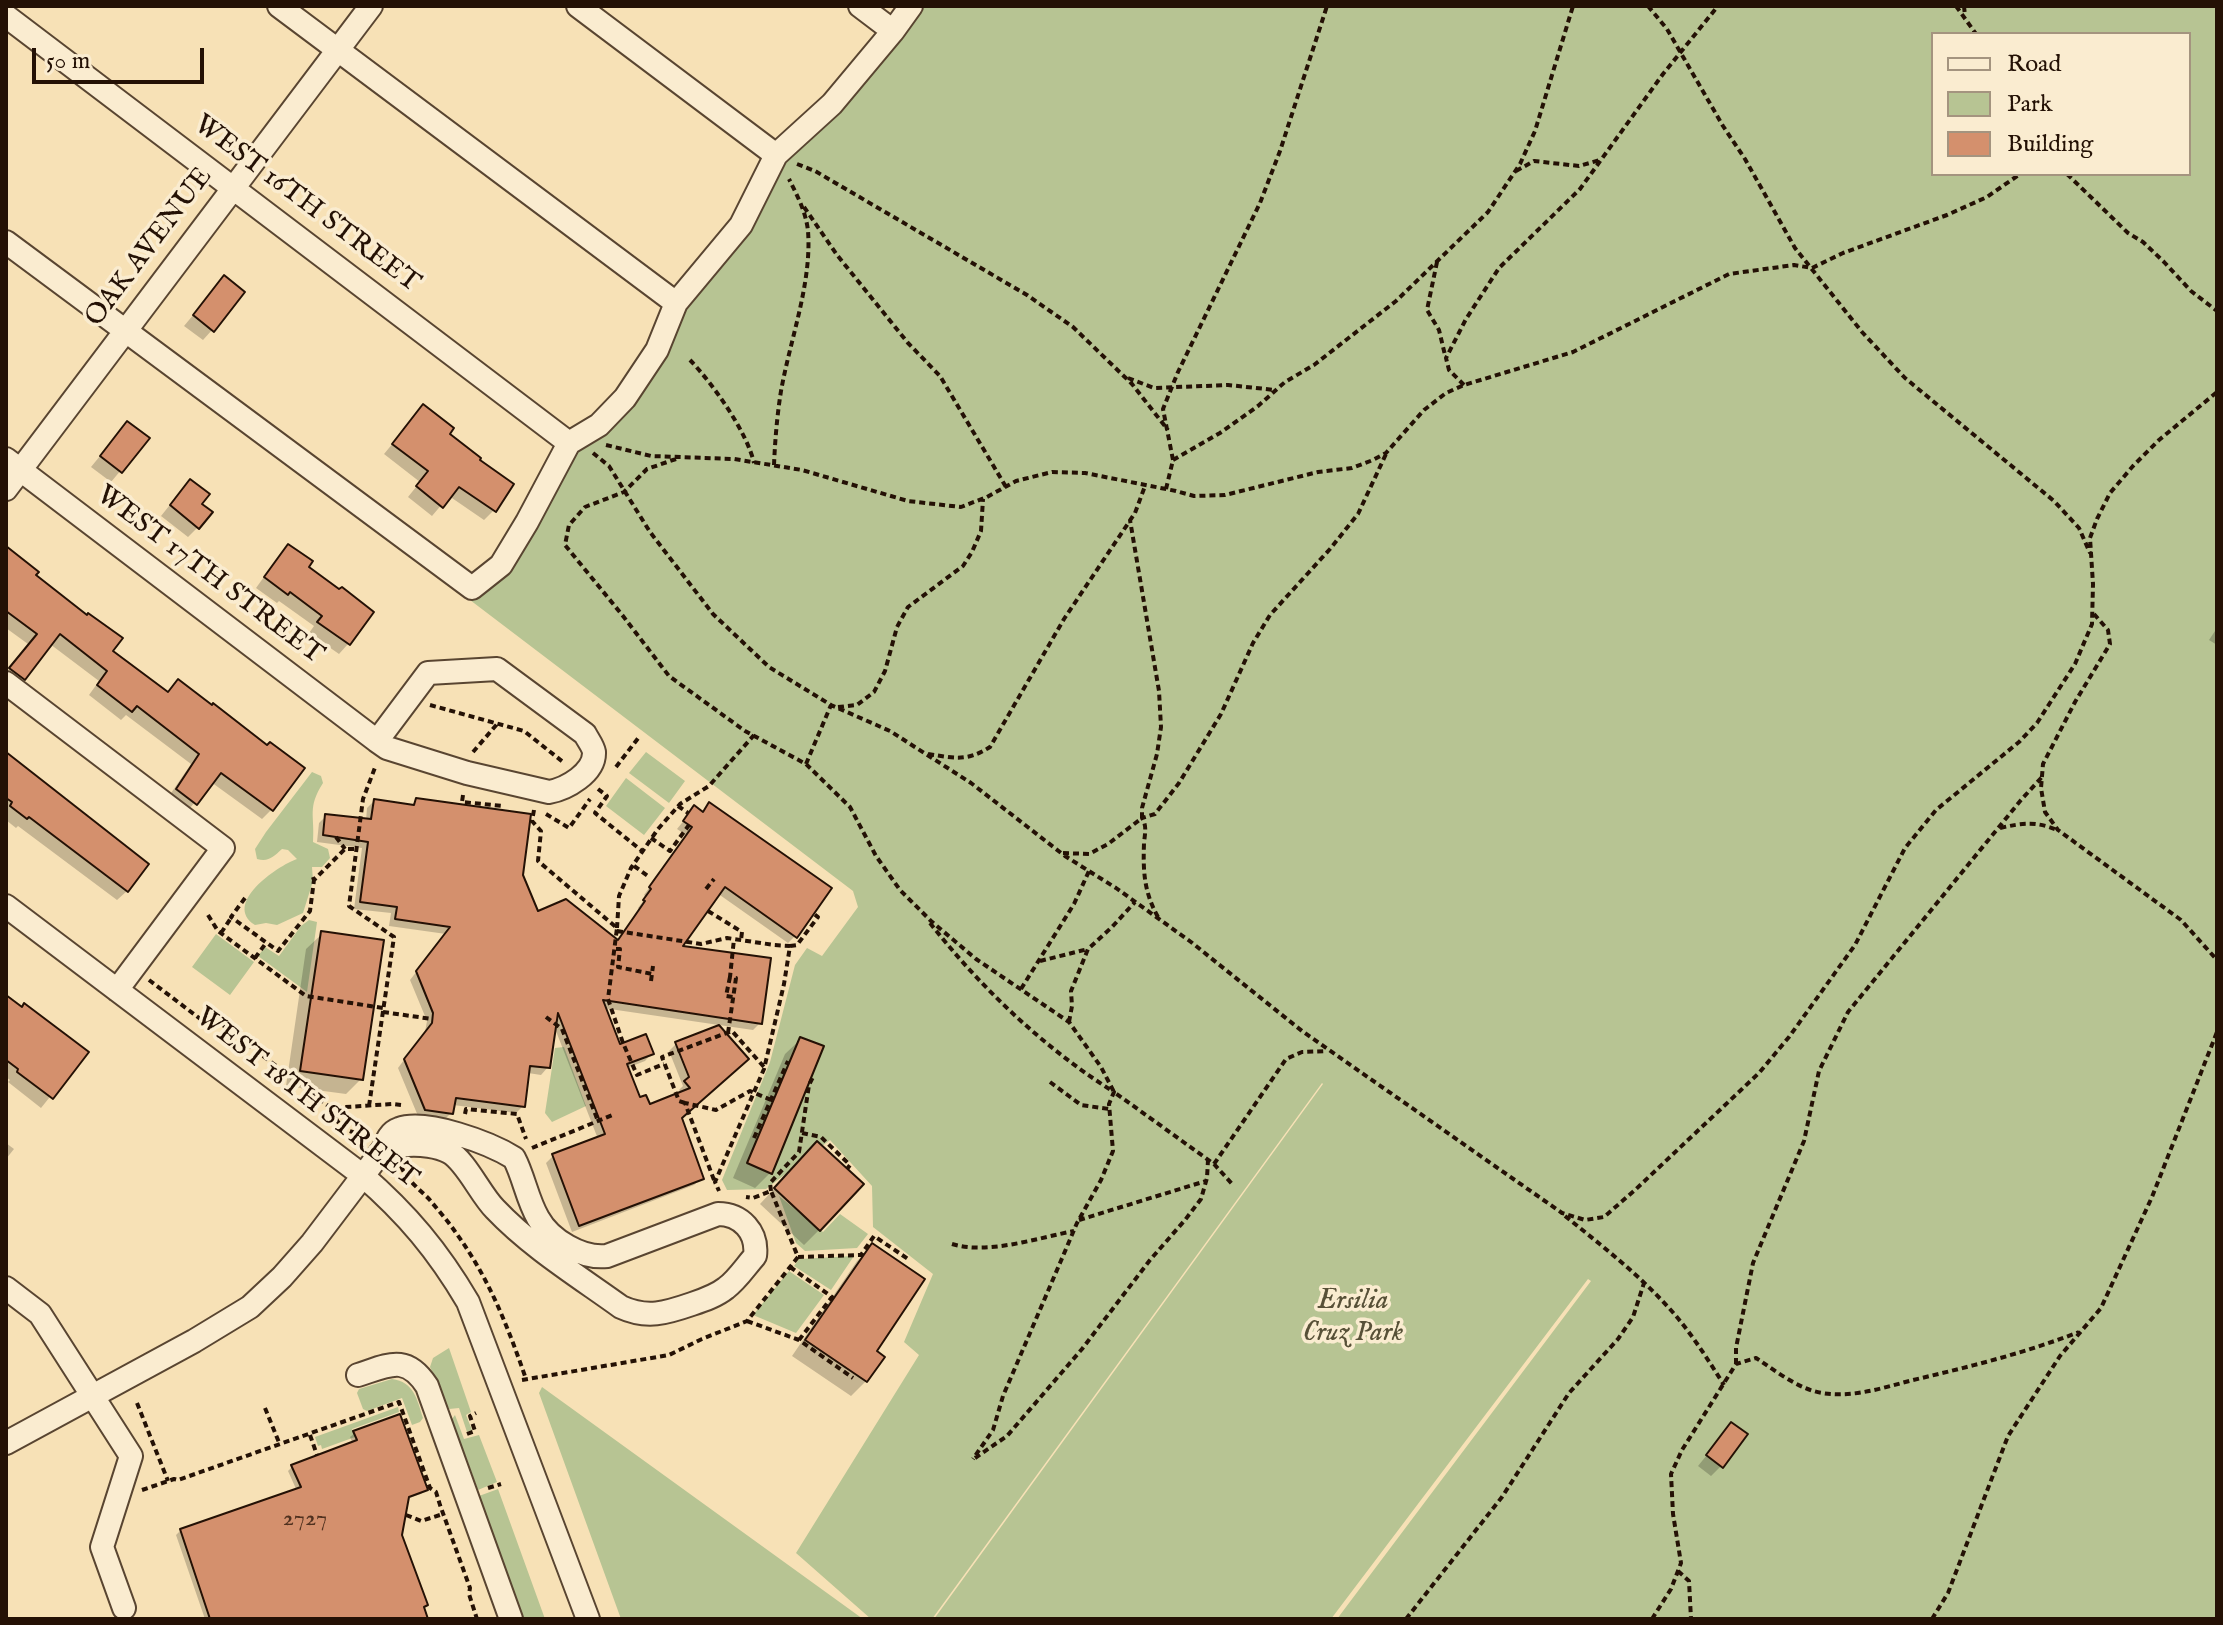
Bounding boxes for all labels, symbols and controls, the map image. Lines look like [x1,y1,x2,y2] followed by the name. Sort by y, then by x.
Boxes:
[36,32,208,82] scale bar
[1931,32,2191,176] legend
[46,46,90,77] text: 50 m
[2007,49,2061,80] text: Road
[2007,89,2053,120] text: Park
[186,109,426,301] street label: WEST 16TH STREET
[2007,129,2093,160] text: Building
[79,162,221,334] street label: OAK AVENUE
[89,479,329,673] street label: WEST 17TH STREET
[188,1001,424,1197] street label: WEST 18TH STREET
[1303,1285,1403,1351] park label: Ersilia Cruz Park
[283,1506,327,1534] house number: 2727

